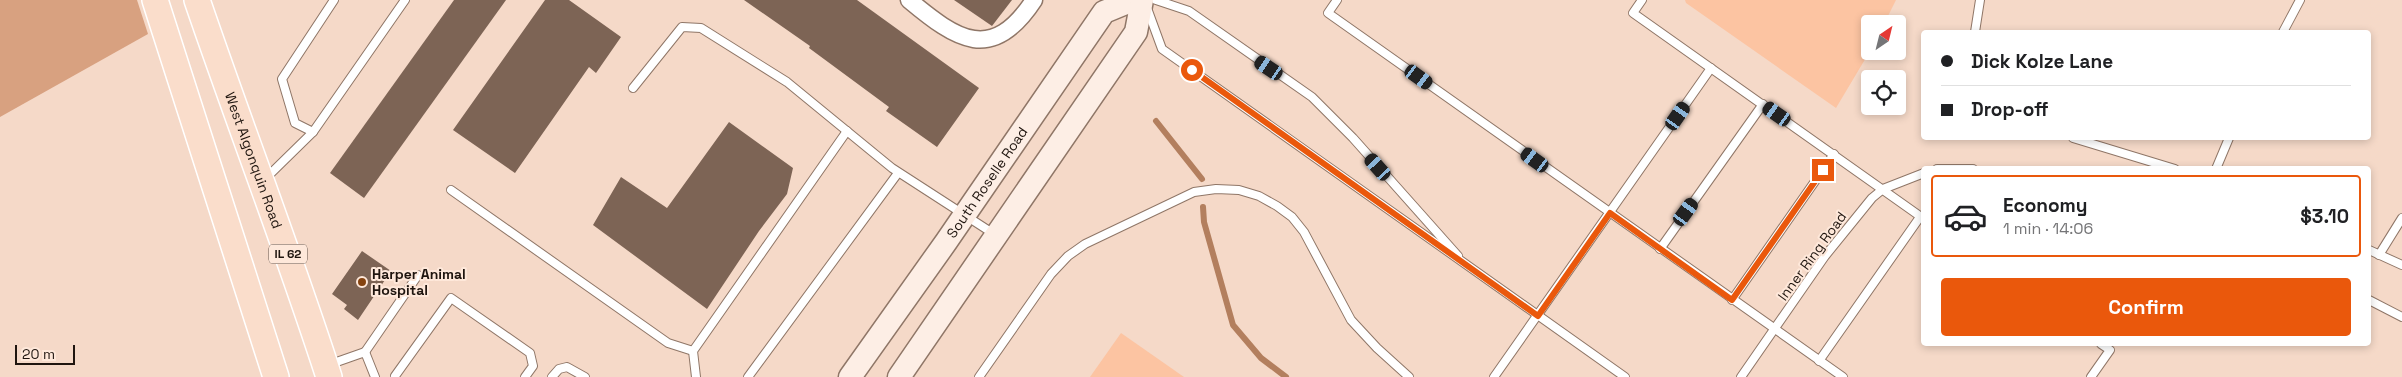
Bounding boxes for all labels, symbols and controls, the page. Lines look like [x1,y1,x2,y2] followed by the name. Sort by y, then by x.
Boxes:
[1861,15,1906,60] north arrow
[1861,15,1906,115] map controls
[1971,49,2113,74] text: Dick Kolze Lane
[1252,53,1285,83] car
[1181,59,1203,81] route start
[1402,62,1435,92] car
[1861,70,1906,115] button: locate
[221,90,286,231] street label: West Algonquin Road
[1971,97,2049,122] text: Drop-off
[1663,99,1692,133] car
[1760,99,1793,129] car
[942,123,1031,241] street label: South Roselle Road
[1518,145,1551,175] car
[1362,151,1393,183] car
[1812,159,1834,181] route end
[2003,193,2087,218] text: Economy
[1943,194,1988,239] icon: car
[1671,195,1700,229] car
[2300,204,2349,229] text: $3.10
[1774,208,1850,304] street label: Inner Ring Road
[2003,218,2093,239] text: 1 min · 14:06
[269,244,307,264] road number: IL 62
[372,265,466,299] place label: Harper Animal Hospital
[356,276,368,288] marker: Harper Animal Hospital
[1941,278,2351,336] button: Confirm
[15,342,75,365] scale bar
[22,345,55,363] text: 20 m

